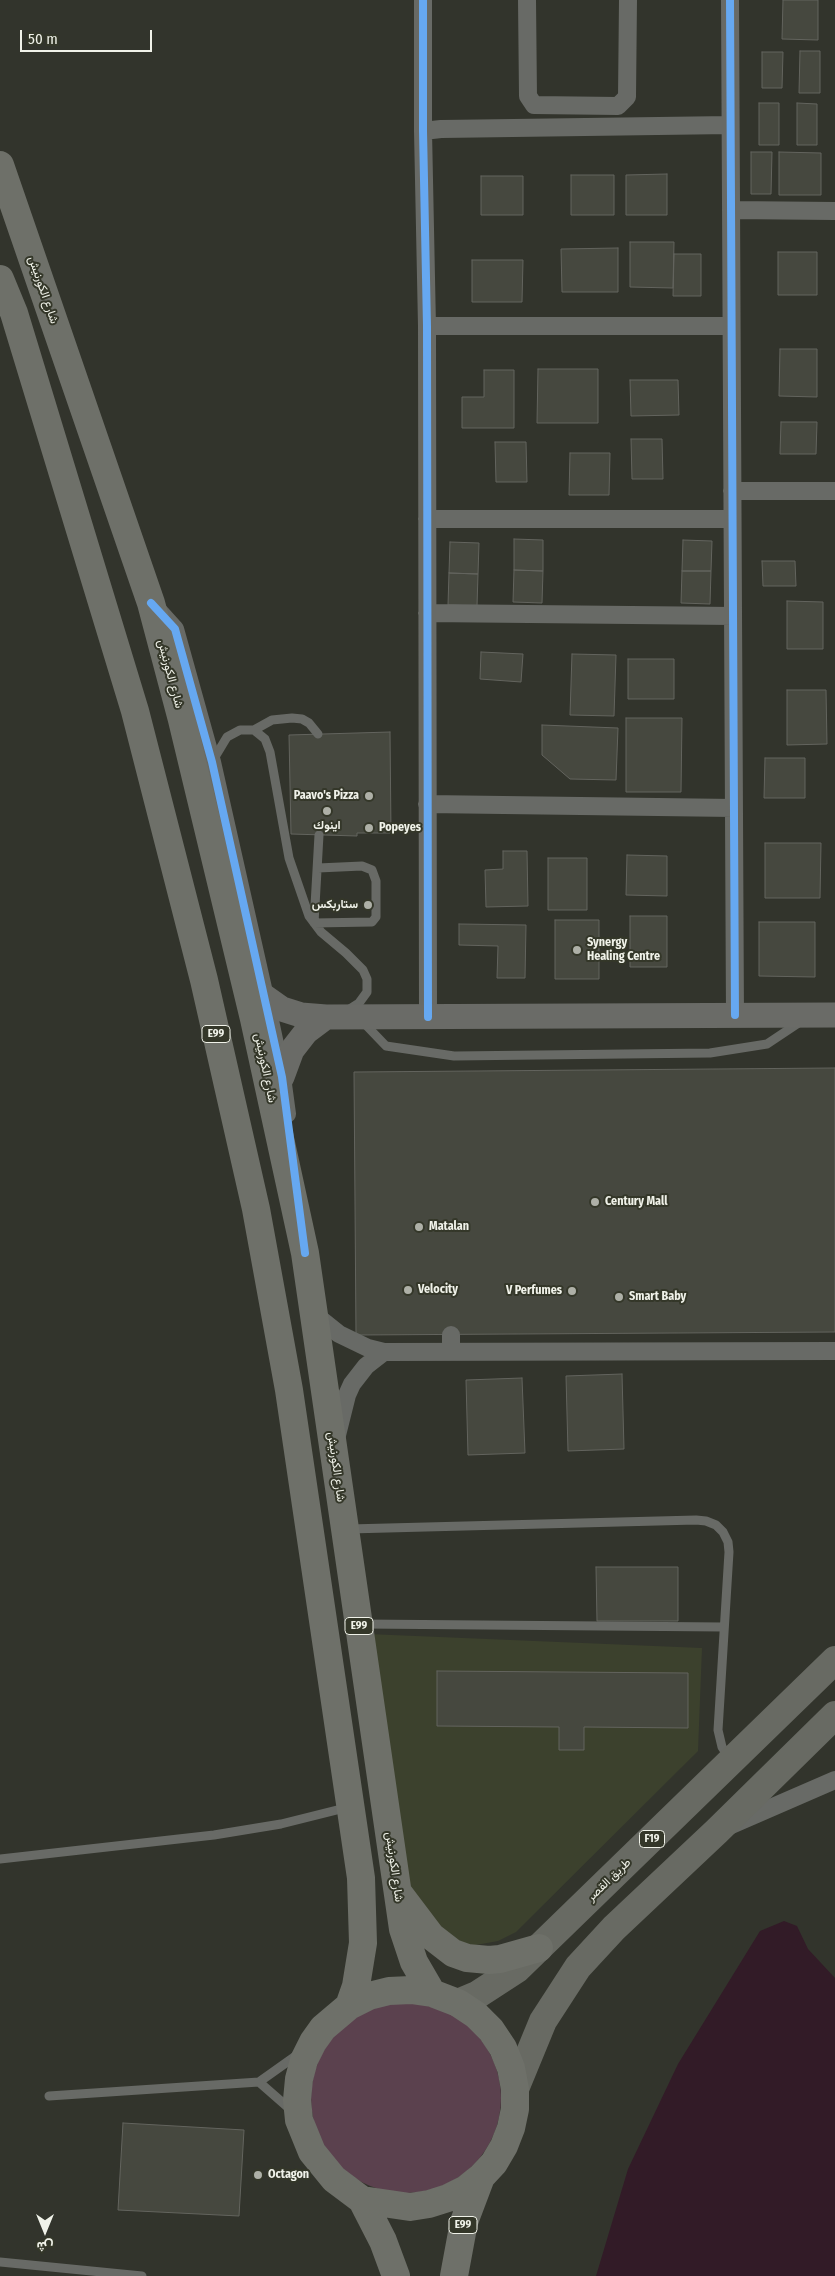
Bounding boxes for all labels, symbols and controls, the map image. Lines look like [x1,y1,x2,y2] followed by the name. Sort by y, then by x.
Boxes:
[22,20,155,52] scale bar
[28,30,58,48] text: 50 m
[25,254,61,326] street label: شارع الكورنيش
[154,638,186,710] street label: شارع الكورنيش
[294,789,359,803] place label: Paavo's Pizza
[363,790,375,802] marker: Paavo's Pizza
[321,805,333,817] marker: اينوك
[313,819,341,833] place label: اينوك
[379,821,421,835] place label: Popeyes
[363,822,375,834] marker: Popeyes
[312,898,358,912] place label: ستاربكس
[362,899,374,911] marker: ستاربكس
[587,936,660,964] place label: Synergy Healing Centre
[571,944,583,956] marker: Synergy Healing Centre
[202,1026,230,1042] road number: E99
[251,1032,279,1104] street label: شارع الكورنيش
[605,1195,668,1209] place label: Century Mall
[589,1196,601,1208] marker: Century Mall
[429,1220,469,1234] place label: Matalan
[413,1221,425,1233] marker: Matalan
[418,1283,458,1297] place label: Velocity
[402,1284,414,1296] marker: Velocity
[506,1284,562,1298] place label: V Perfumes
[566,1285,578,1297] marker: V Perfumes
[629,1290,686,1304] place label: Smart Baby
[613,1291,625,1303] marker: Smart Baby
[324,1431,348,1503] street label: شارع الكورنيش
[345,1618,373,1634] road number: E99
[640,1830,664,1848] road number: F19
[382,1831,406,1903] street label: شارع الكورنيش
[584,1856,634,1904] street label: طريق القصر
[268,2168,309,2182] place label: Octagon
[252,2169,264,2181] marker: Octagon
[20,2206,70,2256] north arrow
[449,2216,477,2234] road number: E99
[37,2238,53,2255] text: ش

